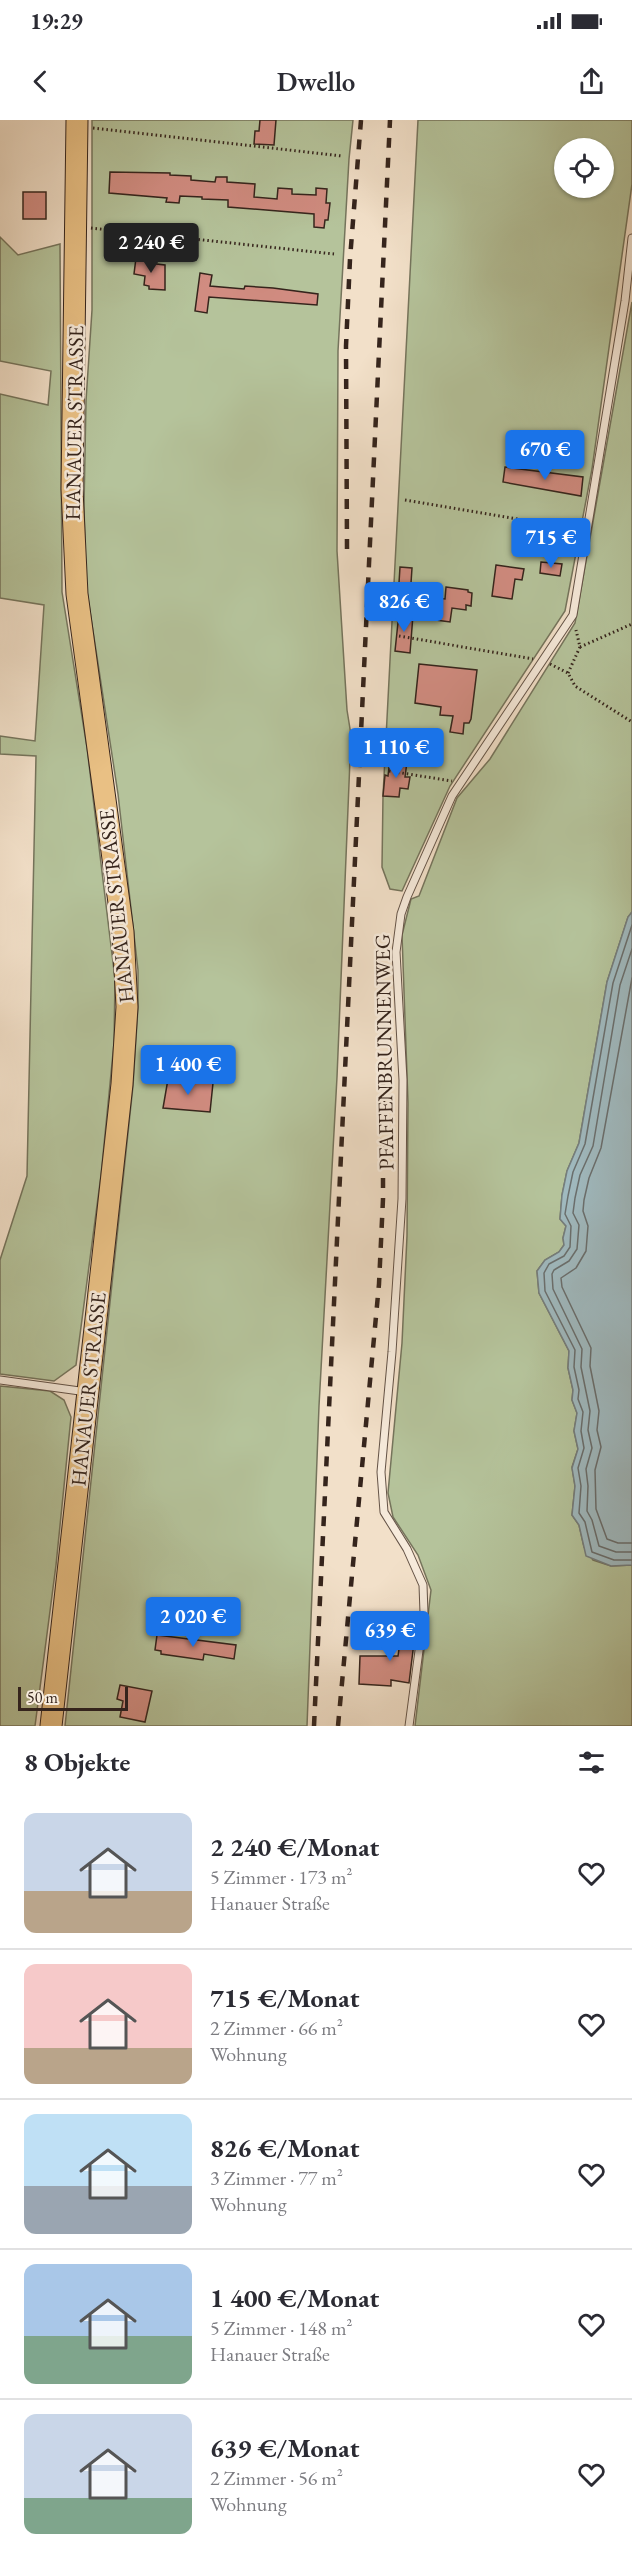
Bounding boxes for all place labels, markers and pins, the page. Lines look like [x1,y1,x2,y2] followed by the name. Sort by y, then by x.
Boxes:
[96,223,206,274] pin: 2 240 €
[503,430,587,481] pin: 670 €
[509,518,593,569] pin: 715 €
[362,582,446,633] pin: 826 €
[341,728,451,779] pin: 1 110 €
[133,1045,243,1096] pin: 1 400 €
[138,1597,248,1648] pin: 2 020 €
[348,1611,432,1662] pin: 639 €

